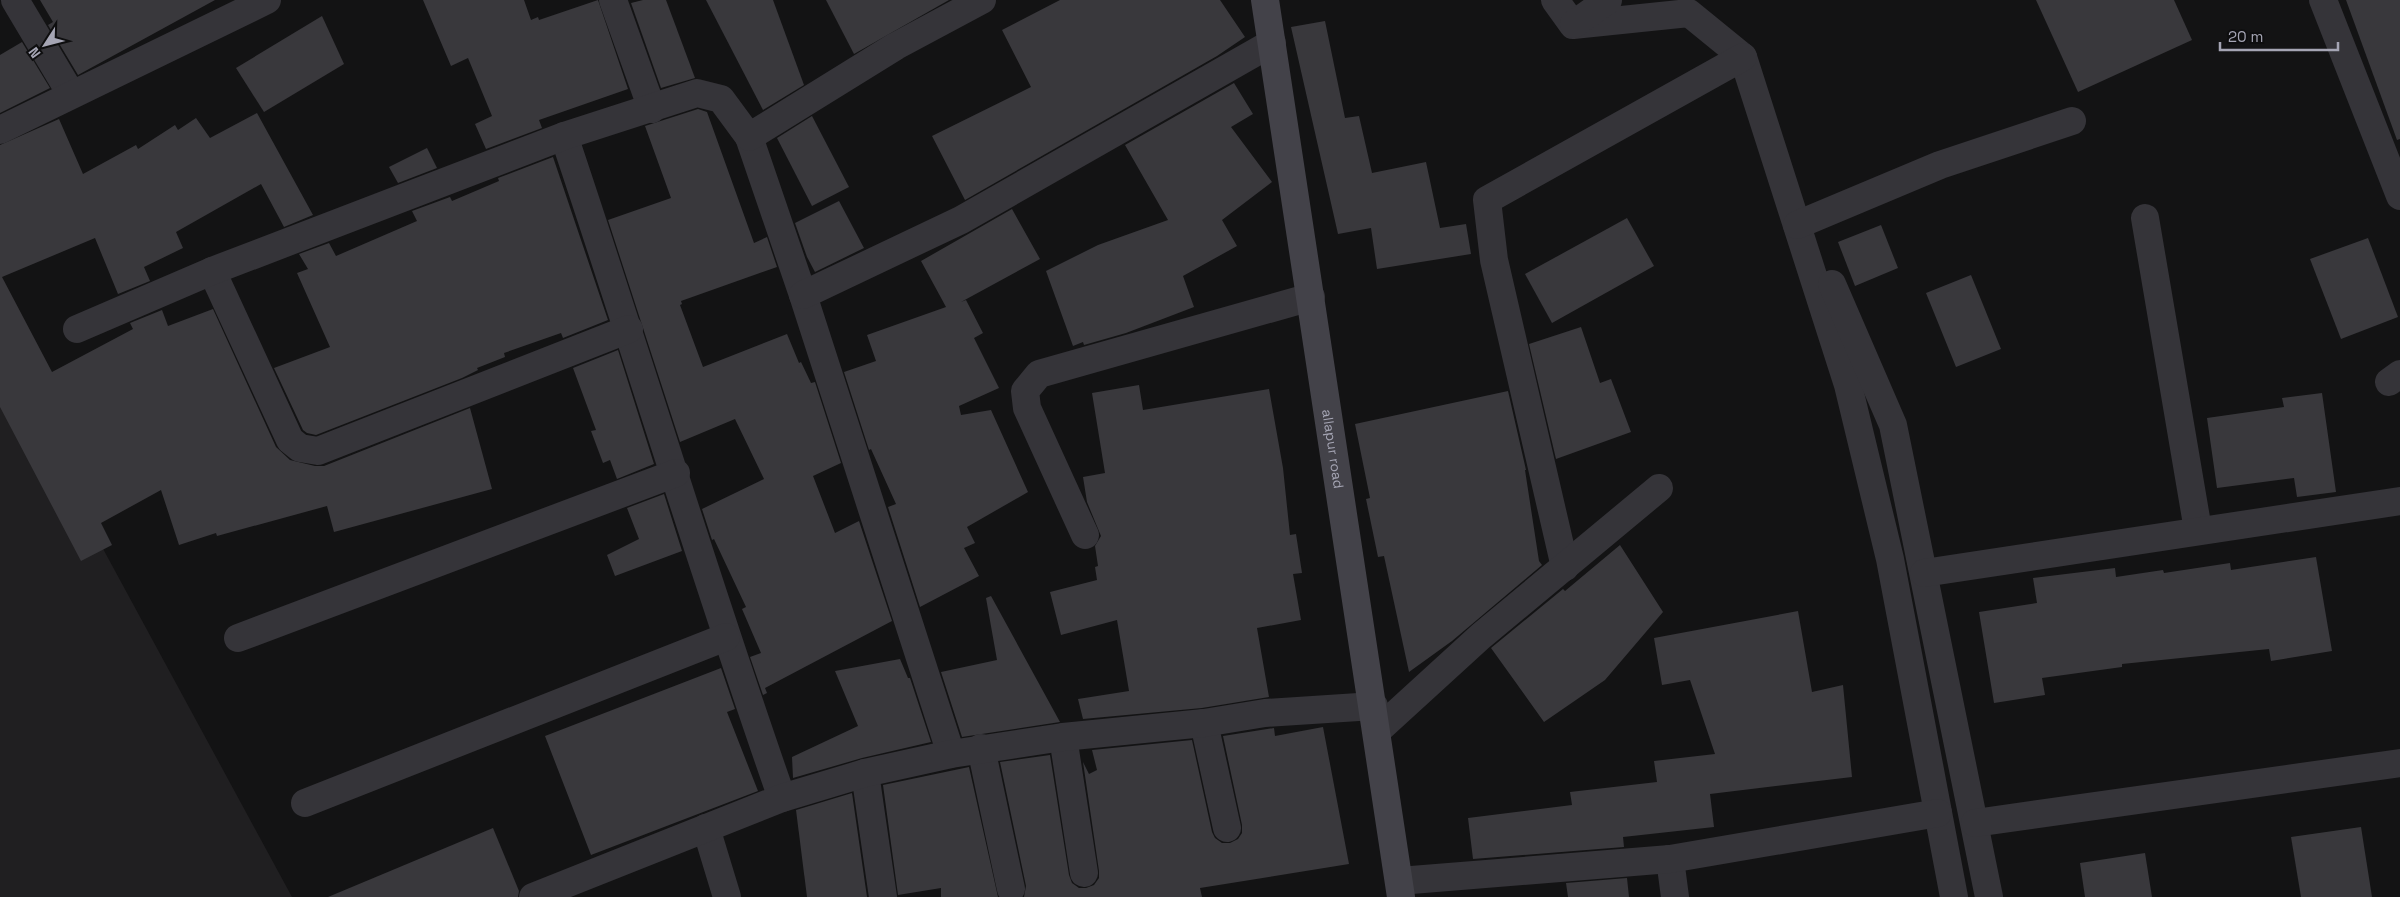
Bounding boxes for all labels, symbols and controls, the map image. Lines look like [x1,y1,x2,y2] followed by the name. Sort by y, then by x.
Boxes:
[20,20,70,70] north arrow
[2220,20,2338,52] scale bar
[2228,27,2263,46] text: 20 m
[24,44,45,62] text: N
[1318,408,1348,490] street label: allapur road

